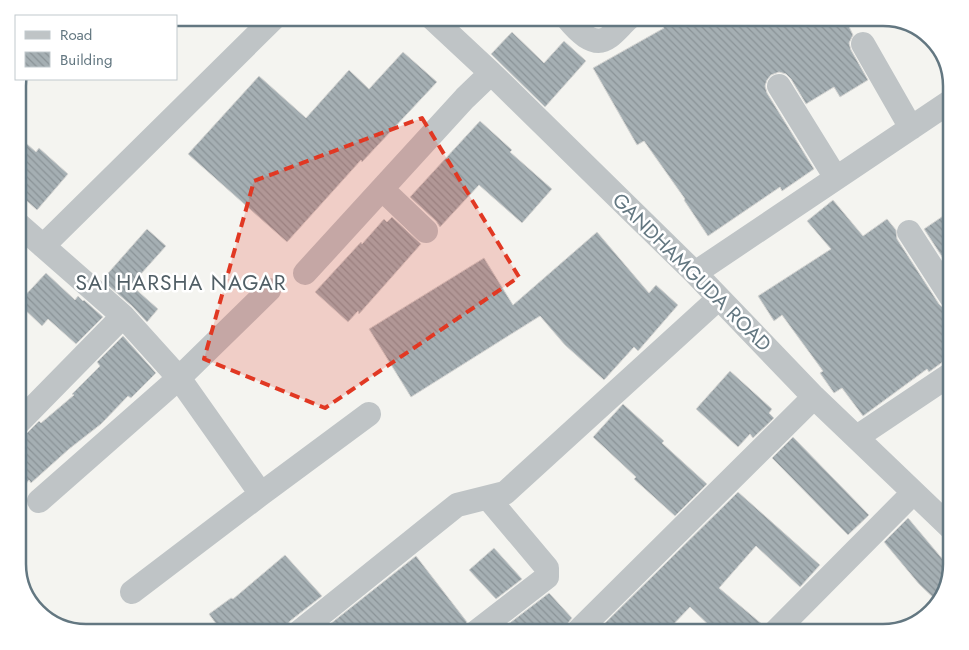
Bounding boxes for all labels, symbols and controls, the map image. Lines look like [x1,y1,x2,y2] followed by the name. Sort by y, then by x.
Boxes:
[15,15,178,80] legend
[60,24,92,46] text: Road
[60,49,112,71] text: Building
[606,186,778,358] street label: GANDHAMGUDA ROAD
[76,268,286,298] district label: SAI HARSHA NAGAR

